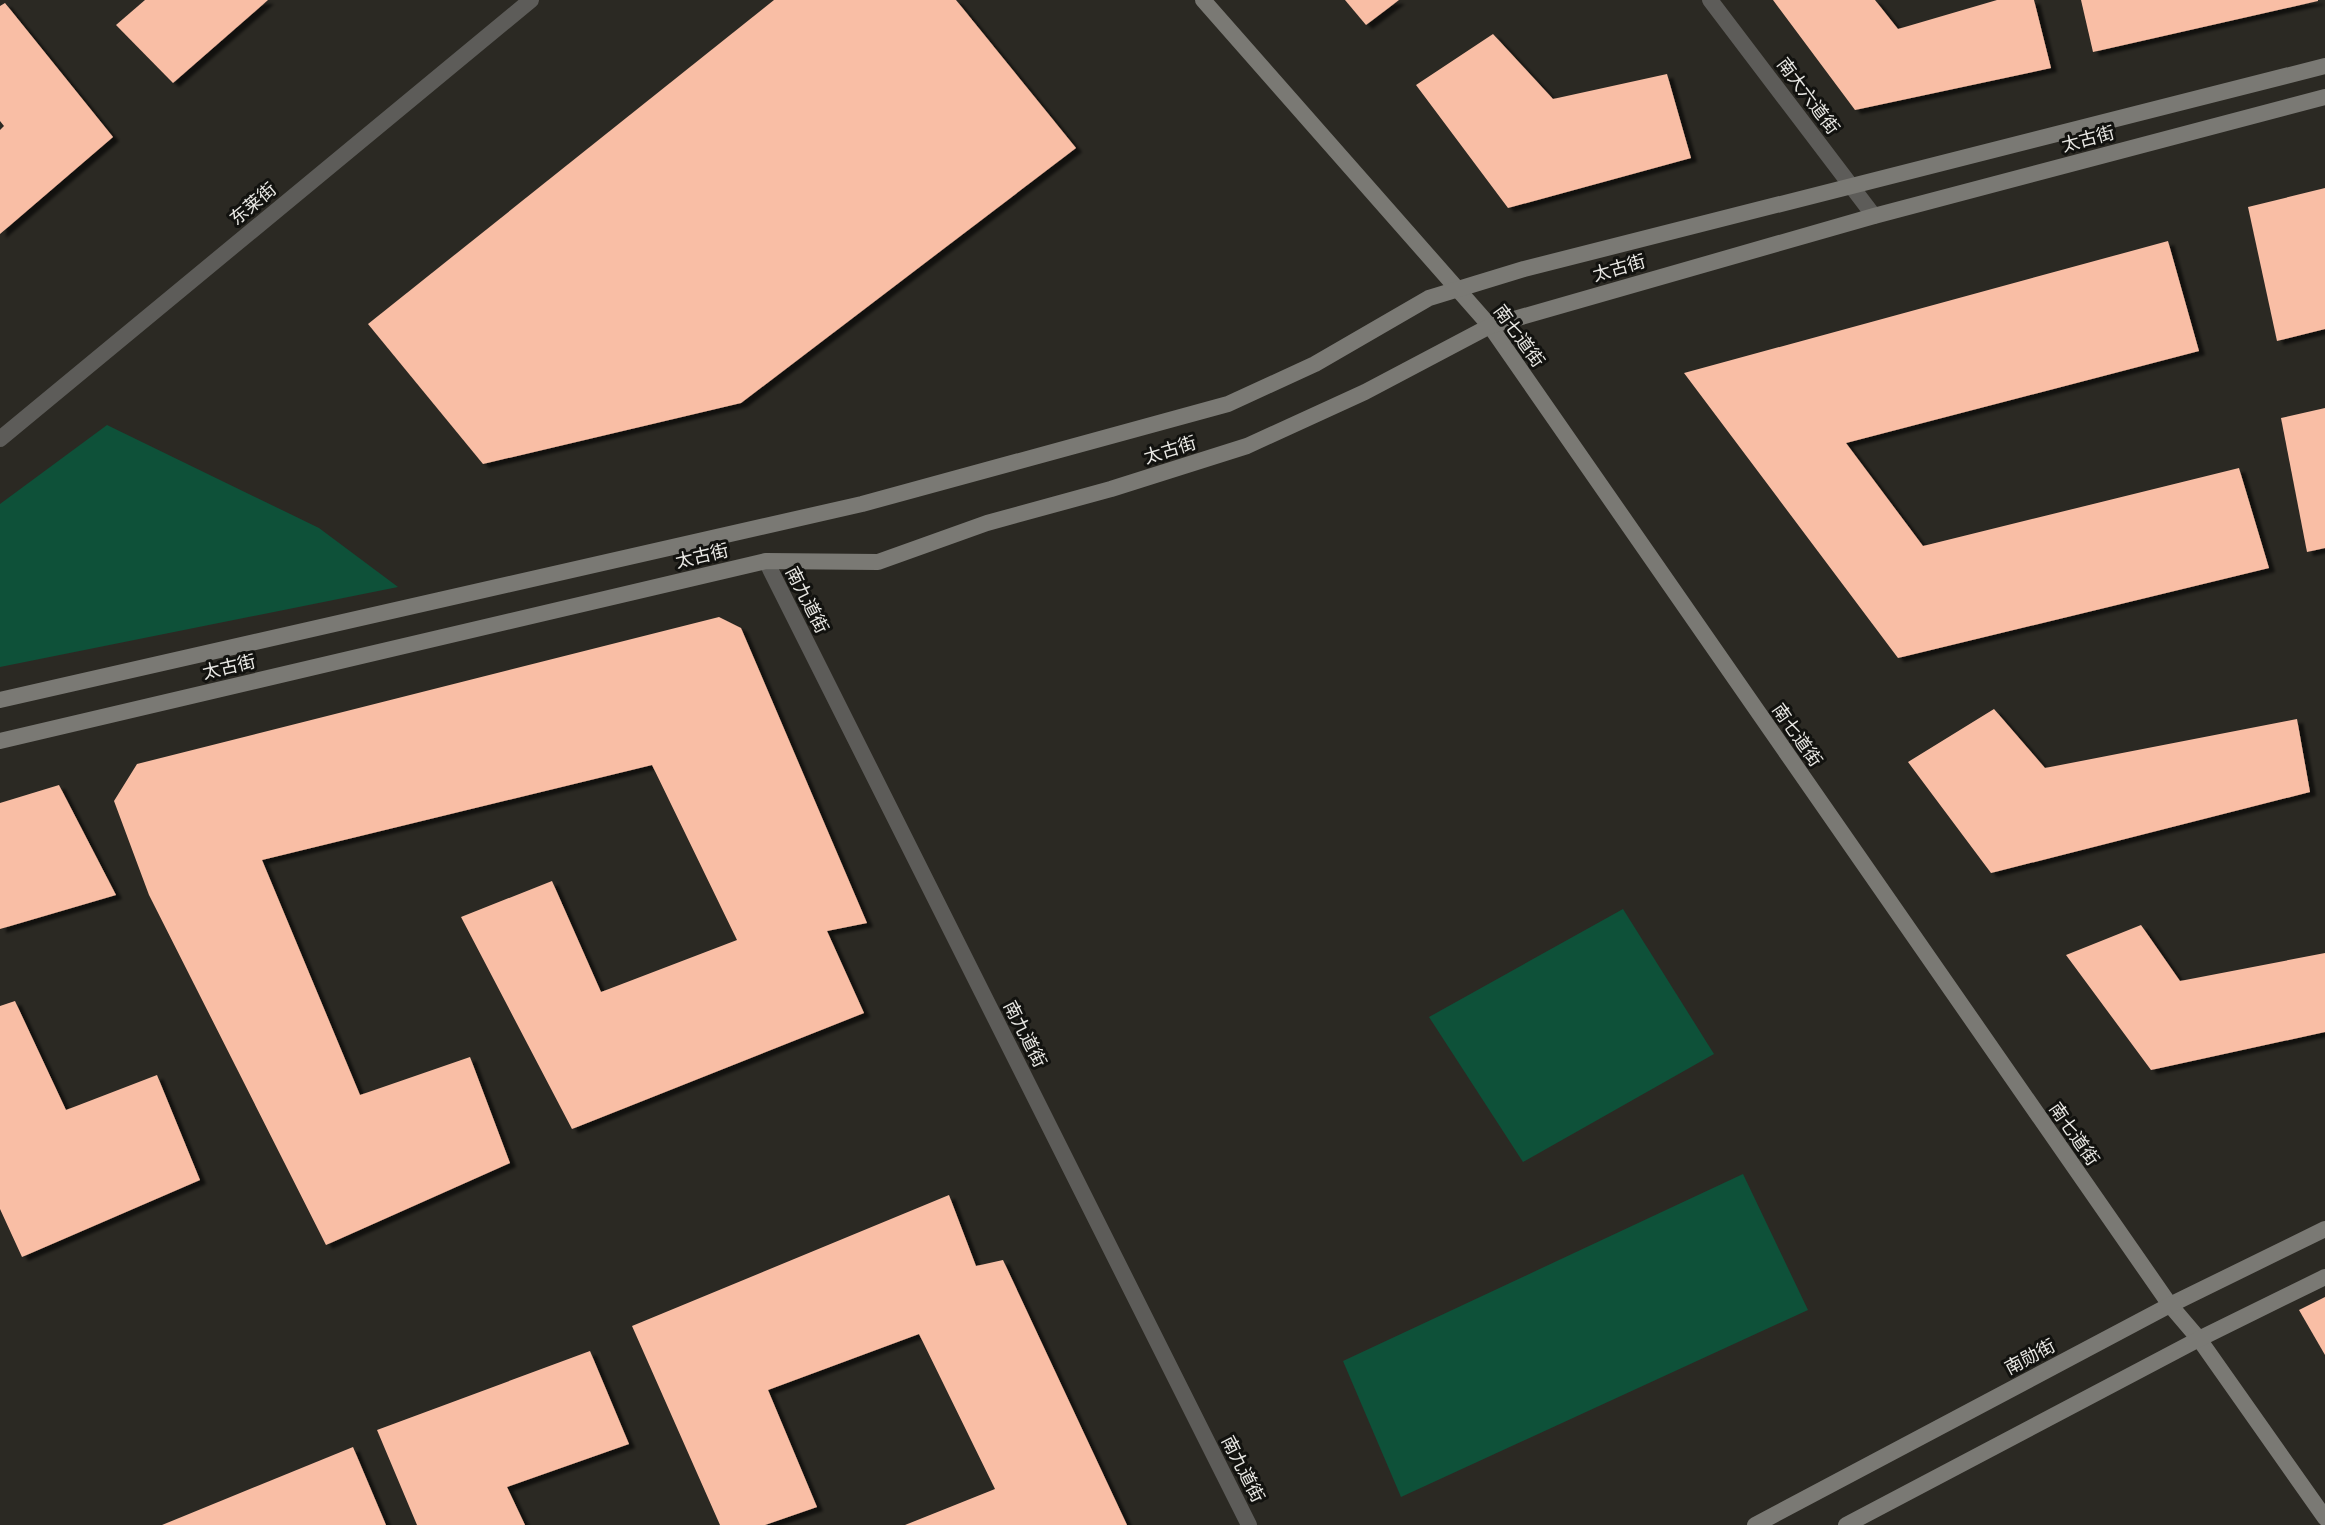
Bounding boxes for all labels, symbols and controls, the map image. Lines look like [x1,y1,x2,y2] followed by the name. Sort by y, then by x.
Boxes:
[1772,53,1844,139] street label: 南大六道街
[2059,121,2117,157] street label: 太古街
[225,178,281,230] street label: 东莱街
[1590,250,1648,286] street label: 太古街
[1489,300,1549,372] street label: 南七道街
[1141,432,1199,468] street label: 太古街
[673,539,731,573] street label: 太古街
[781,563,833,637] street label: 南九道街
[200,650,258,684] street label: 太古街
[1767,699,1827,771] street label: 南七道街
[999,997,1051,1071] street label: 南九道街
[2044,1098,2104,1170] street label: 南七道街
[2001,1335,2059,1379] street label: 南勋街
[1217,1432,1269,1506] street label: 南九道街

